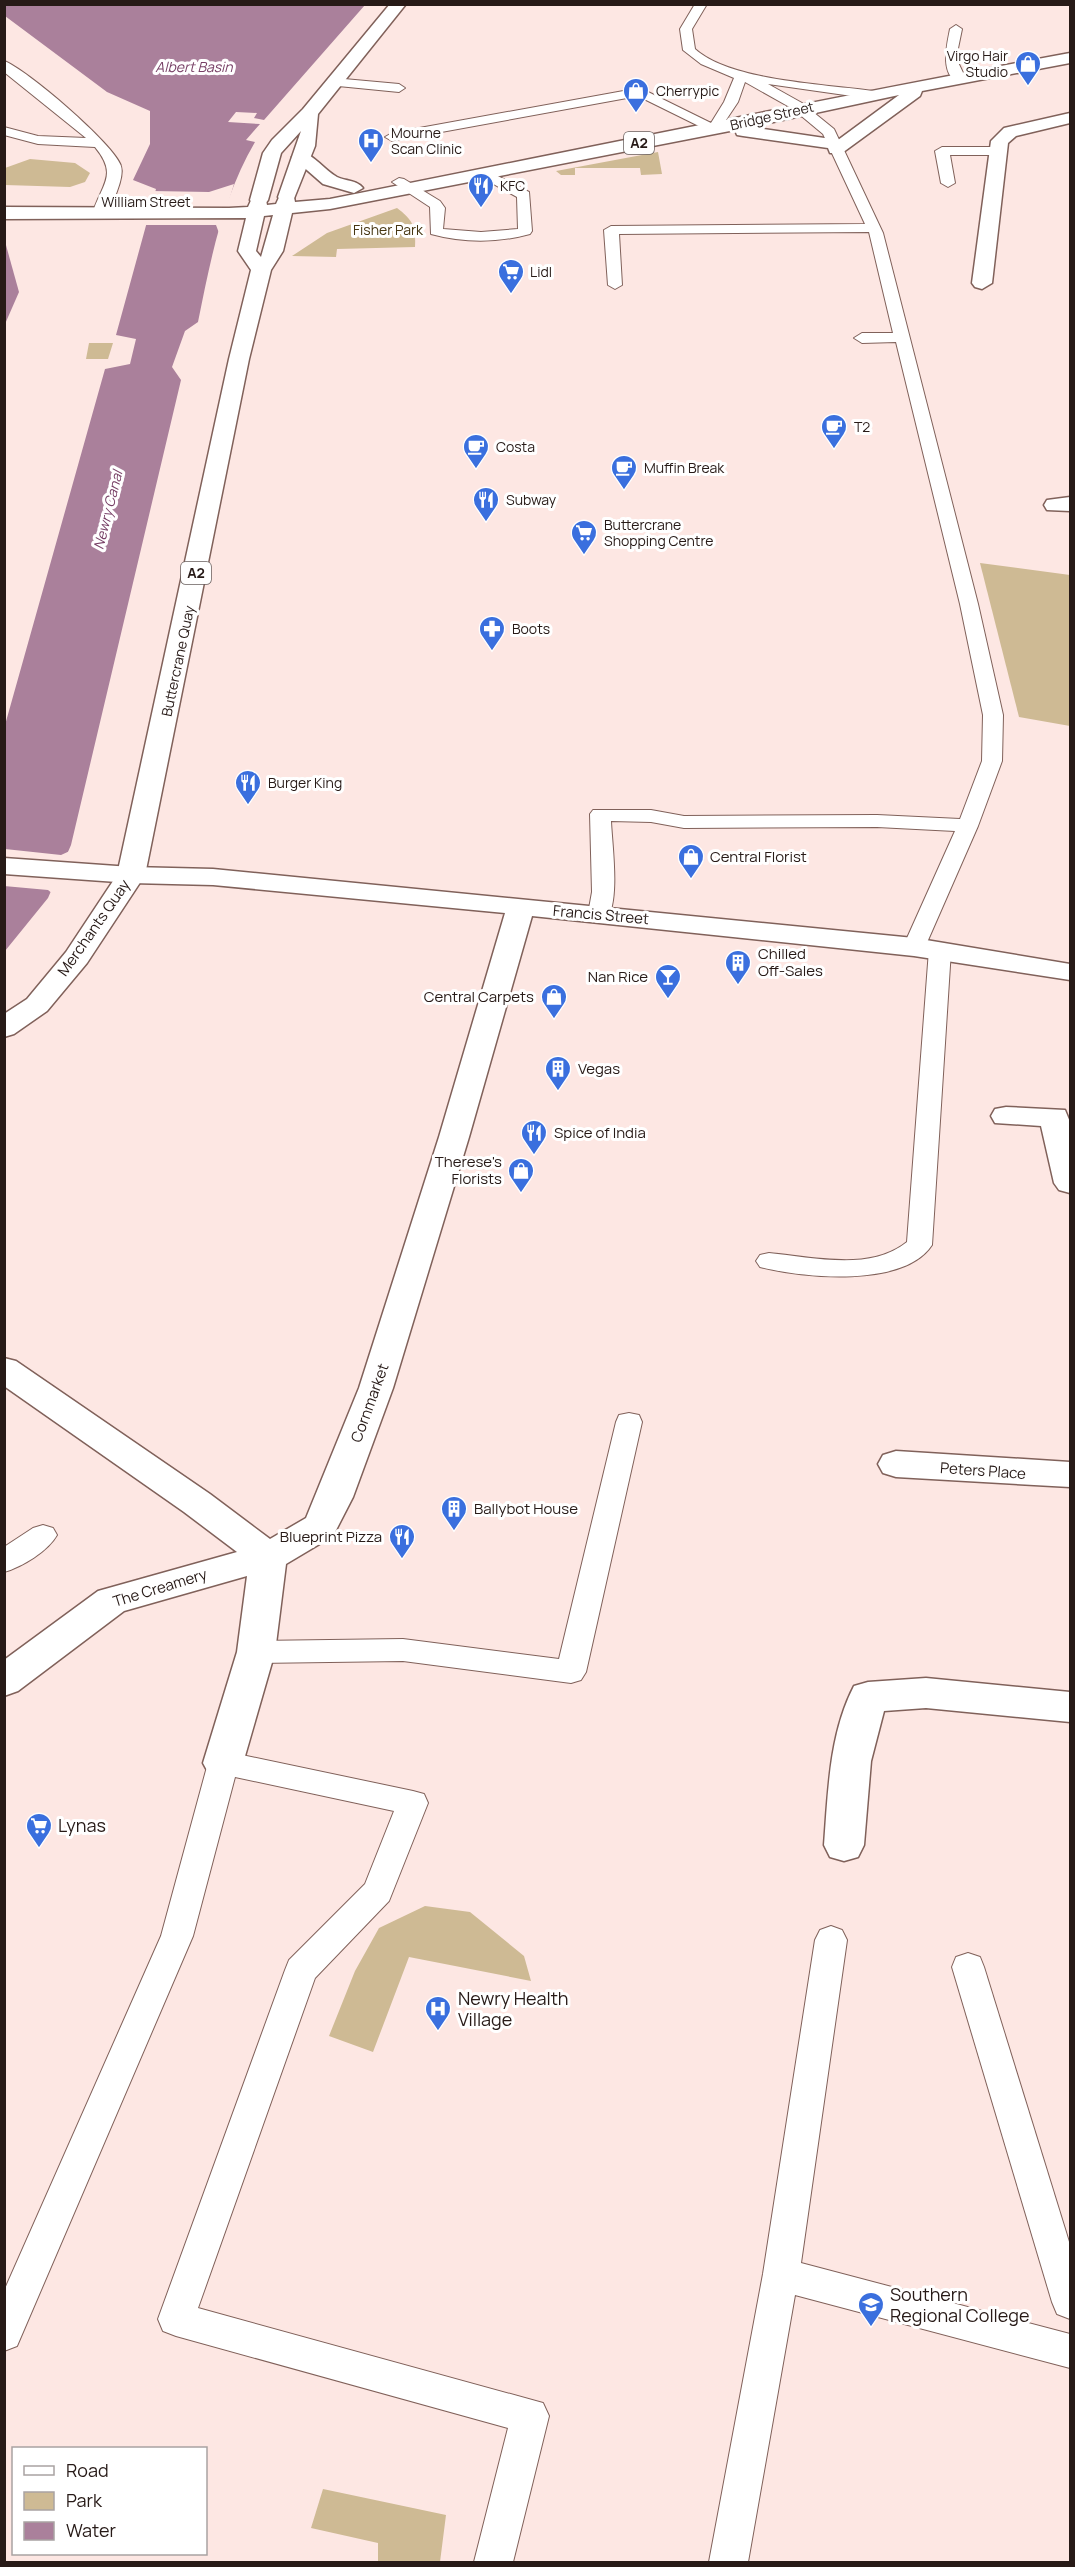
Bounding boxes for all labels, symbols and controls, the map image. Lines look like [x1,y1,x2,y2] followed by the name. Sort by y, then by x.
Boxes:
[947,46,1008,81] place label: Virgo Hair Studio
[1013,49,1043,87] shop icon: Virgo Hair Studio
[155,57,233,76] water label: Albert Basin
[621,76,651,114] shop icon: Cherrypic
[656,81,719,100] place label: Cherrypic
[728,97,816,134] street label: Bridge Street
[391,123,462,158] place label: Mourne Scan Clinic
[356,126,386,164] hospital icon: Mourne Scan Clinic
[624,132,654,154] road number: A2
[466,171,496,209] restaurant icon: KFC
[500,176,525,195] place label: KFC
[101,192,191,211] street label: William Street
[353,220,424,239] park label: Fisher Park
[496,257,526,295] supermarket icon: Lidl
[530,262,552,281] place label: Lidl
[819,412,849,450] cafe icon: T2
[854,417,870,436] place label: T2
[461,432,491,470] cafe icon: Costa
[496,437,535,456] place label: Costa
[609,453,639,491] cafe icon: Muffin Break
[644,458,725,477] place label: Muffin Break
[89,467,127,551] water label: Newry Canal
[471,485,501,523] restaurant icon: Subway
[506,490,557,509] place label: Subway
[604,515,713,550] place label: Buttercrane Shopping Centre
[569,518,599,556] supermarket icon: Buttercrane Shopping Centre
[181,562,211,584] road number: A2
[156,603,199,718] street label: Buttercrane Quay
[477,614,507,652] pharmacy icon: Boots
[512,619,550,638] place label: Boots
[233,768,263,806] restaurant icon: Burger King
[268,773,342,792] place label: Burger King
[676,842,706,880] shop icon: Central Florist
[710,846,807,867] place label: Central Florist
[52,875,135,980] street label: Merchants Quay
[552,900,650,929] street label: Francis Street
[758,943,823,981] place label: Chilled Off-Sales
[723,948,753,986] building icon: Chilled Off-Sales
[653,962,683,1000] bar icon: Nan Rice
[588,966,648,987] place label: Nan Rice
[539,982,569,1020] shop icon: Central Carpets
[424,986,534,1007] place label: Central Carpets
[543,1054,573,1092] building icon: Vegas
[578,1058,620,1079] place label: Vegas
[519,1118,549,1156] restaurant icon: Spice of India
[554,1122,646,1143] place label: Spice of India
[435,1151,502,1189] place label: Therese's Florists
[506,1156,536,1194] shop icon: Therese's Florists
[346,1360,393,1445] street label: Cornmarket
[939,1457,1027,1484] street label: Peters Place
[439,1494,469,1532] building icon: Ballybot House
[474,1498,578,1519] place label: Ballybot House
[387,1522,417,1560] restaurant icon: Blueprint Pizza
[280,1526,382,1547] place label: Blueprint Pizza
[110,1563,209,1612] street label: The Creamery
[24,1811,54,1849] supermarket icon: Lynas
[58,1813,106,1837] place label: Lynas
[458,1986,569,2031] place label: Newry Health Village
[423,1994,453,2032] hospital icon: Newry Health Village
[890,2282,1030,2327] place label: Southern Regional College
[856,2290,886,2328] school or university icon: Southern Regional College
[12,2447,207,2555] legend
[66,2458,109,2482] text: Road
[66,2488,103,2512] text: Park
[66,2518,116,2542] text: Water

